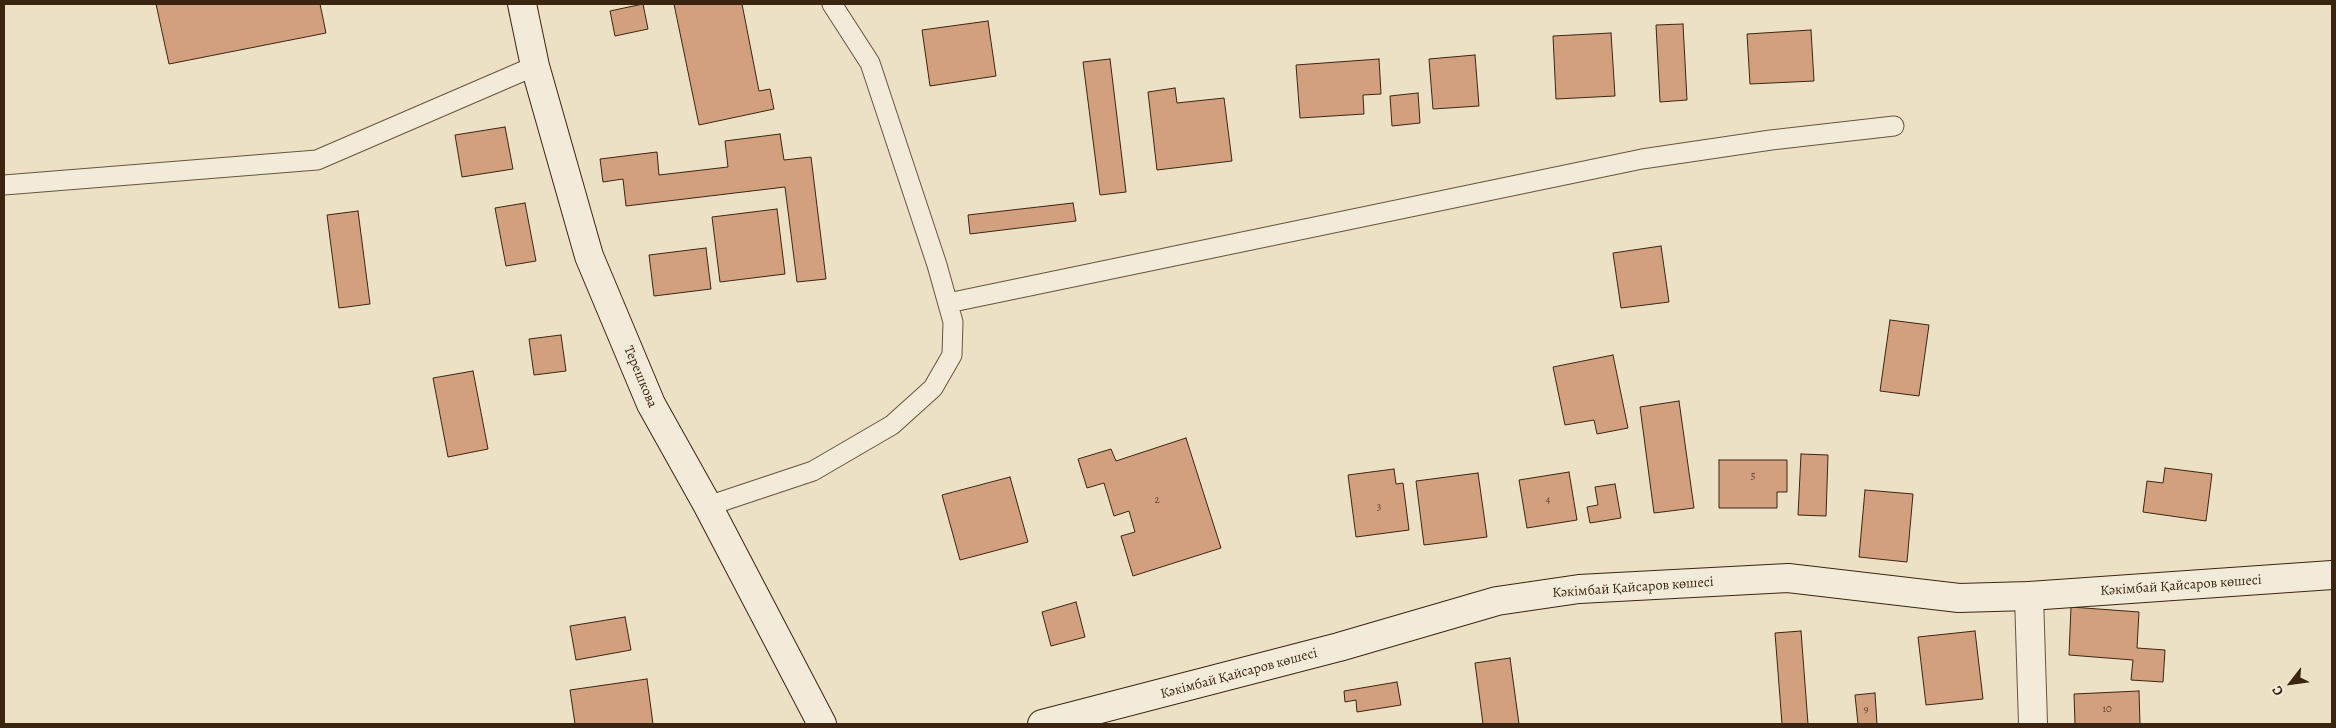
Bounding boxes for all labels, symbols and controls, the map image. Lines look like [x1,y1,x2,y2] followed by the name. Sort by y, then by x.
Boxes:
[619,344,661,410] street label: Терешкова
[1751,469,1755,483] house number: 5
[1154,493,1160,507] house number: 2
[1546,493,1550,507] house number: 4
[1377,500,1381,514] house number: 3
[2100,572,2262,600] street label: Кәкімбай Қайсаров көшесі
[1552,574,1714,602] street label: Кәкімбай Қайсаров көшесі
[1159,645,1319,703] street label: Кәкімбай Қайсаров көшесі
[2266,658,2316,708] north arrow
[2267,682,2288,699] text: С
[1863,702,1869,716] house number: 9
[2102,702,2112,716] house number: 10

